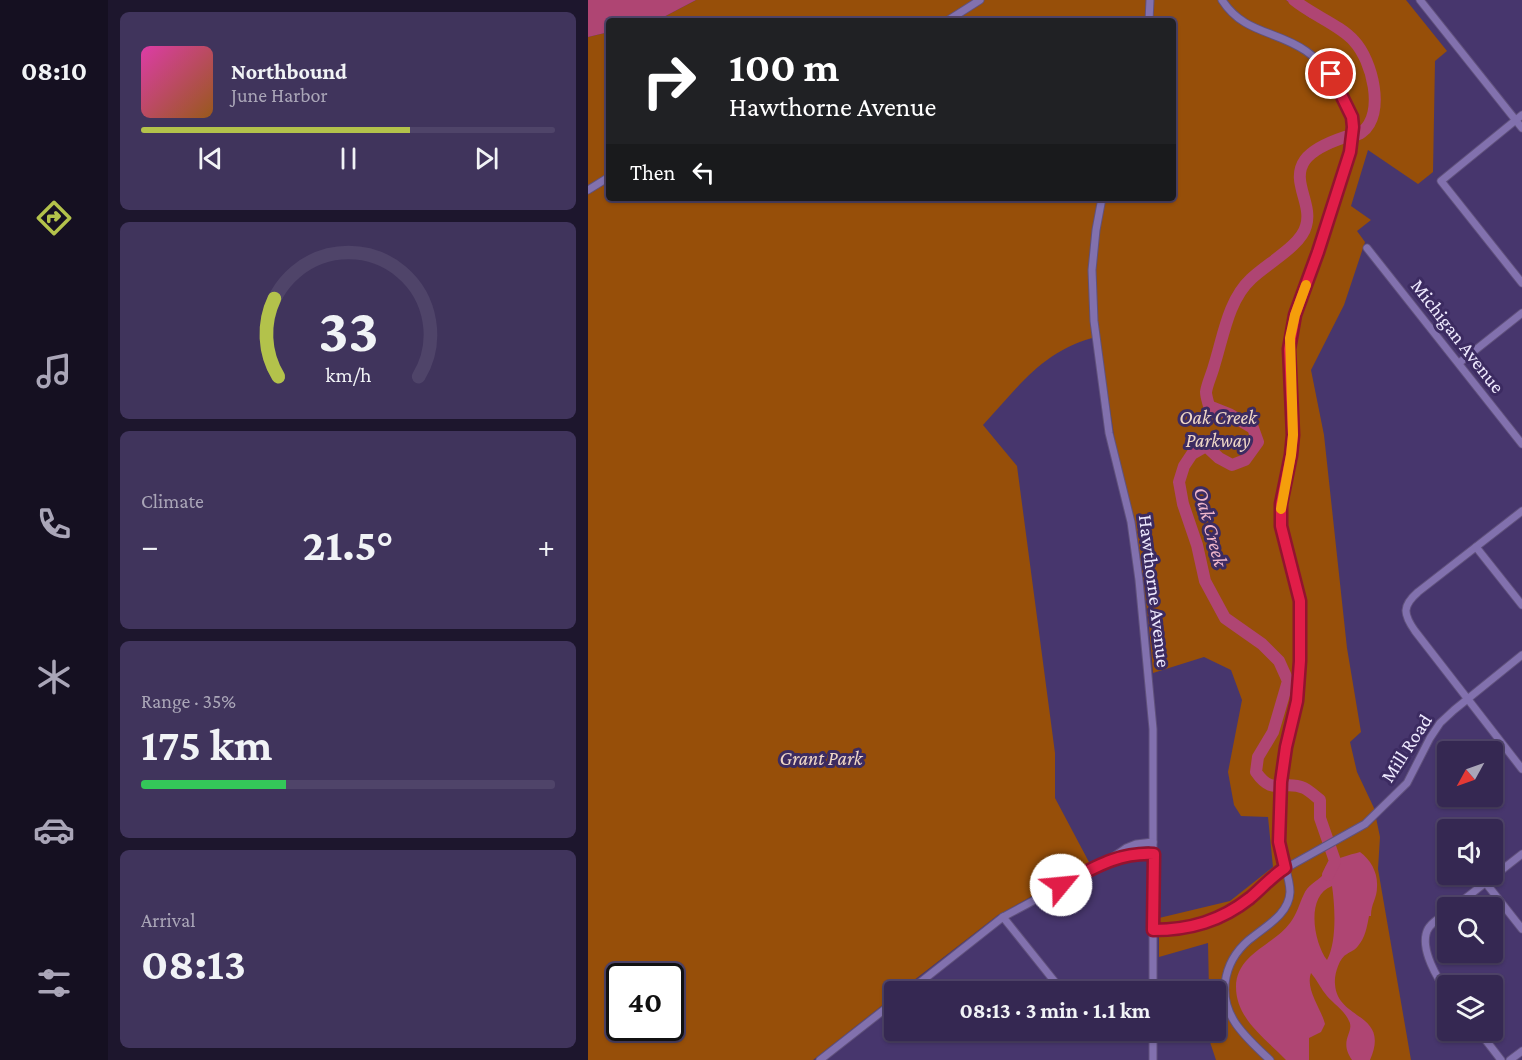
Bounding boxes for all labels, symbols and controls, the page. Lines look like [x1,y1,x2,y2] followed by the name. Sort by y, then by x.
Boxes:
[630,42,708,120] icon: right
[729,43,839,90] text: 100 m
[1305,48,1356,99] pin
[21,56,87,86] text: 08:10
[1314,57,1347,90] icon: arrive
[231,59,347,84] text: Northbound
[231,84,328,106] text: June Harbor
[729,92,936,122] text: Hawthorne Avenue
[194,142,227,175] icon: previous
[332,142,365,175] icon: pause
[470,142,503,175] icon: next
[687,156,720,189] icon: left
[630,160,675,185] text: Then
[33,197,75,239] icon: directions
[1406,275,1509,398] street label: Michigan Avenue
[318,296,378,365] text: 33
[33,350,75,392] icon: music
[325,364,372,388] text: km/h
[1179,406,1258,452] park label: Oak Creek Parkway
[1189,485,1233,570] water label: Oak Creek
[141,490,204,512] text: Climate
[33,503,75,545] icon: phone
[1135,513,1175,669] street label: Hawthorne Avenue
[303,520,393,570] text: 21.5°
[141,527,158,564] text: −
[538,527,555,564] text: +
[33,656,75,698] icon: climate
[141,690,236,712] text: Range · 35%
[1376,709,1436,786] street label: Mill Road
[141,720,272,770] text: 175 km
[1437,741,1503,807] north arrow
[1437,741,1503,1041] map controls
[779,747,864,769] park label: Grant Park
[33,809,75,851] icon: car
[1437,819,1503,885] button: sound
[1029,853,1093,917] position arrow
[1437,897,1503,963] button: search
[141,909,195,931] text: Arrival
[141,939,246,989] text: 08:13
[33,962,75,1004] icon: filters
[606,963,684,1041] speed limit sign: 40
[1437,975,1503,1041] button: layers
[960,998,1151,1023] text: 08:13 · 3 min · 1.1 km

